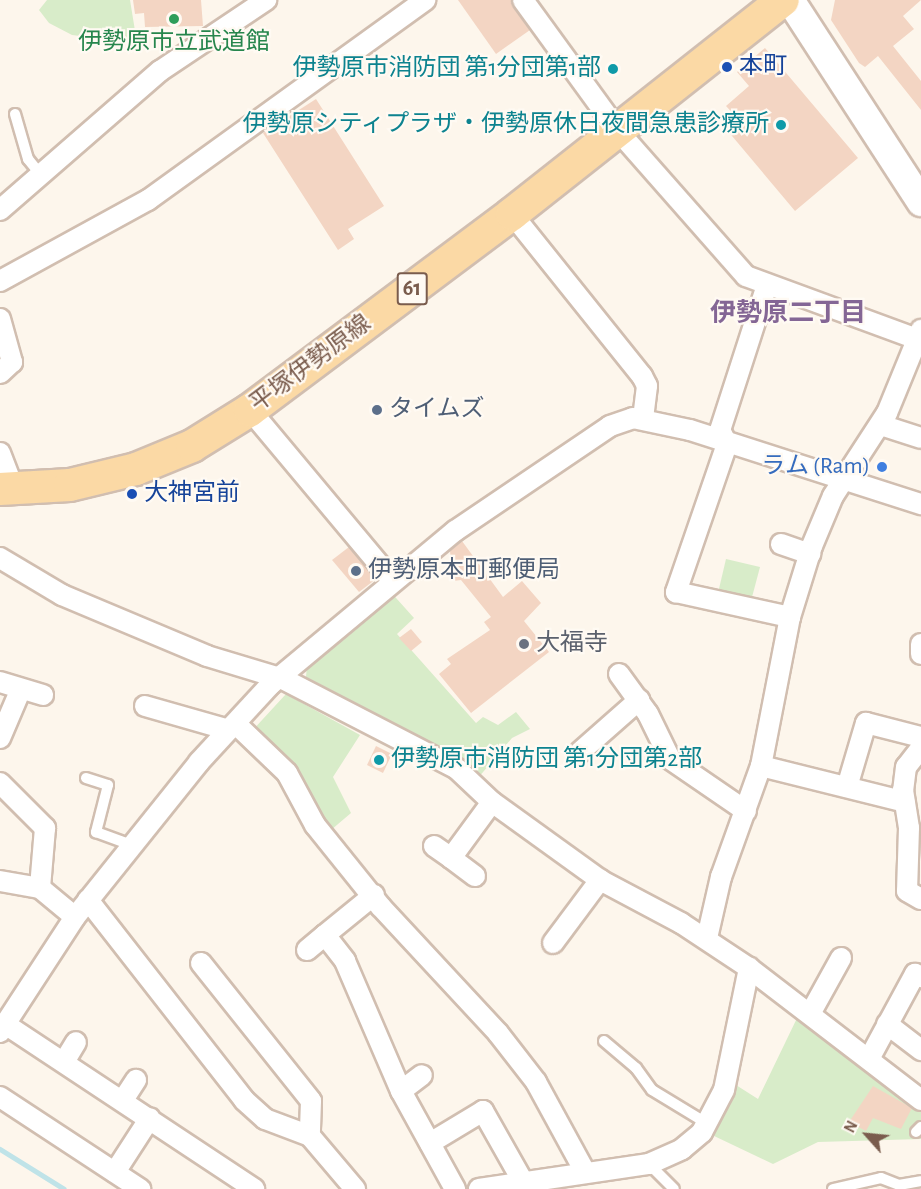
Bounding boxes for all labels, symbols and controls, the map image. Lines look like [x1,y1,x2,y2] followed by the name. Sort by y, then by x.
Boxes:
[167,12,181,26] marker: 伊勢原市立武道館
[78,29,270,57] place label: 伊勢原市立武道館
[739,53,787,81] place label: 本町
[293,55,601,83] place label: 伊勢原市消防団 第1分団第1部
[720,60,734,74] marker: 本町
[606,62,620,76] marker: 伊勢原市消防団 第1分団第1部
[241,111,769,139] place label: 伊勢原シティプラザ・伊勢原休日夜間急患診療所
[774,118,788,132] marker: 伊勢原シティプラザ・伊勢原休日夜間急患診療所
[396,270,428,308] road number: 61
[710,298,866,330] district label: 伊勢原二丁目
[245,309,377,419] street label: 平塚伊勢原線
[389,396,485,424] place label: タイムズ
[370,403,384,417] marker: タイムズ
[761,453,870,481] place label: ラム (Ram)
[875,460,889,474] marker: ラム (Ram)
[144,480,240,508] place label: 大神宮前
[125,487,139,501] marker: 大神宮前
[368,557,560,585] place label: 伊勢原本町郵便局
[349,564,363,578] marker: 伊勢原本町郵便局
[536,630,608,658] place label: 大福寺
[517,637,531,651] marker: 大福寺
[391,746,702,774] place label: 伊勢原市消防団 第1分団第2部
[372,753,386,767] marker: 伊勢原市消防団 第1分団第2部
[837,1105,897,1165] north arrow
[841,1118,861,1135] text: N

